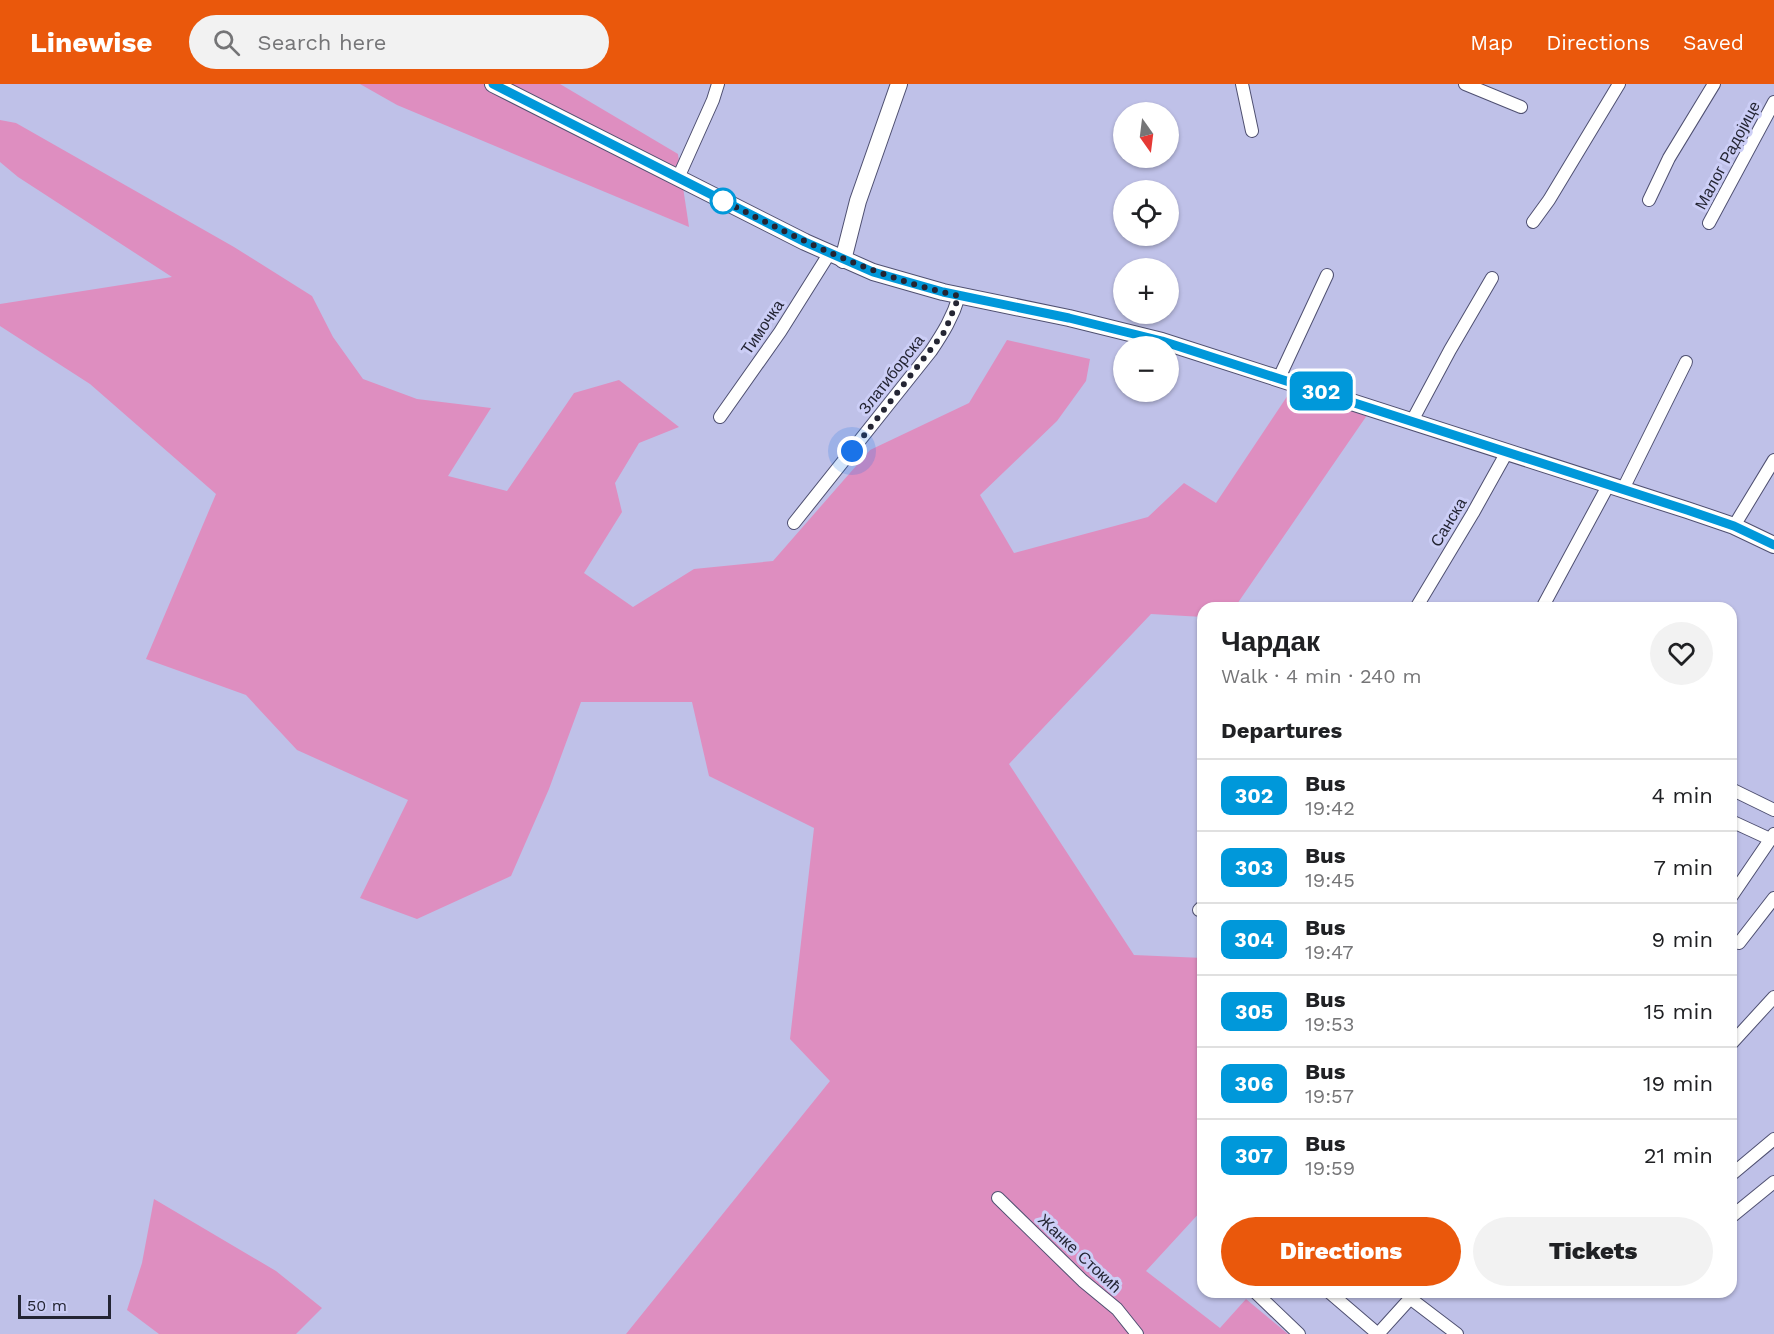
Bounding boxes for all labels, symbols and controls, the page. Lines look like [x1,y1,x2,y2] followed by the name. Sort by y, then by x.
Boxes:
[189,15,609,69] search box
[30,26,153,59] text: Linewise
[210,26,243,59] icon: search
[258,30,387,55] text: Search here
[1470,30,1513,55] text: Map
[1546,30,1650,55] text: Directions
[1683,30,1744,55] text: Saved
[1691,98,1764,213] street label: Малог Радојице
[1113,102,1179,168] north arrow
[1113,102,1179,402] map controls
[1113,180,1179,246] button: locate
[710,188,736,214] unlabelled marker
[1113,258,1179,324] button: +
[737,296,788,358] street label: Тимочка
[855,331,928,418] street label: Златиборска
[1113,336,1179,402] button: −
[1286,372,1356,410] line badge: 302
[1302,379,1340,404] text: 302
[837,436,867,466] your location
[1426,494,1470,550] street label: Санска
[1650,622,1713,685] button: heart
[1221,625,1320,658] text: Чардак
[1221,664,1421,688] text: Walk · 4 min · 240 m
[1221,718,1342,743] text: Departures
[1305,771,1345,796] text: Bus
[1235,783,1273,808] text: 302
[1652,783,1713,808] text: 4 min
[1305,796,1355,820] text: 19:42
[1305,843,1345,868] text: Bus
[1235,855,1273,880] text: 303
[1653,855,1713,880] text: 7 min
[1305,868,1355,892] text: 19:45
[1305,915,1345,940] text: Bus
[1234,927,1274,952] text: 304
[1651,927,1713,952] text: 9 min
[1305,940,1354,964] text: 19:47
[1305,987,1345,1012] text: Bus
[1235,999,1273,1024] text: 305
[1644,999,1713,1024] text: 15 min
[1305,1012,1354,1036] text: 19:53
[1305,1059,1345,1084] text: Bus
[1235,1071,1273,1096] text: 306
[1643,1071,1713,1096] text: 19 min
[1305,1084,1354,1108] text: 19:57
[1305,1131,1345,1156] text: Bus
[1235,1143,1273,1168] text: 307
[1644,1143,1713,1168] text: 21 min
[1305,1156,1355,1180] text: 19:59
[1034,1210,1125,1297] street label: Жанке Стокић
[1221,1217,1461,1286] button: Directions
[1473,1217,1713,1286] button: Tickets
[18,1292,111,1320] scale bar
[27,1296,67,1315] text: 50 m

